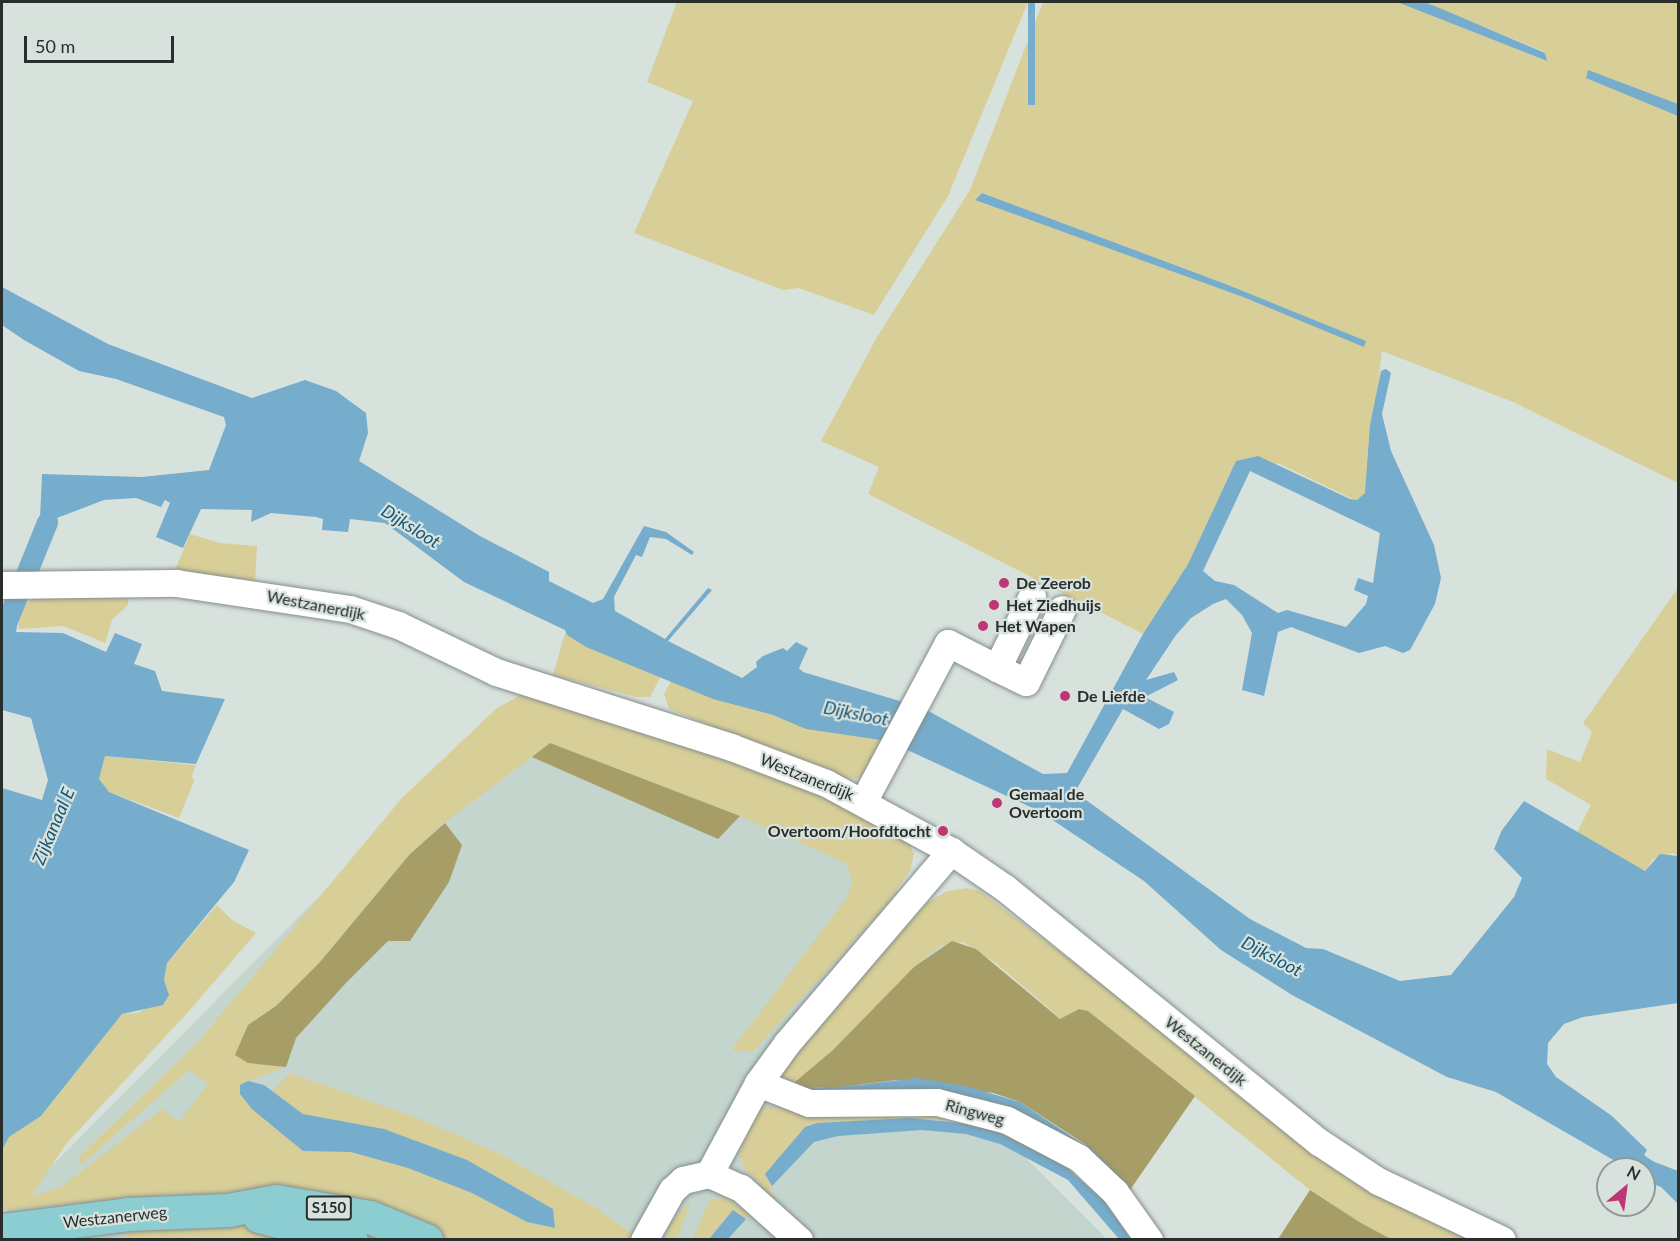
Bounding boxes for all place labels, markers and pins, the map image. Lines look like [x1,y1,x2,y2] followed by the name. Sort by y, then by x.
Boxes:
[1016,573,1091,593] place label: De Zeerob
[997,576,1011,590] marker: De Zeerob
[1006,595,1101,615] place label: Het Ziedhuijs
[987,598,1001,612] marker: Het Ziedhuijs
[995,616,1076,636] place label: Het Wapen
[976,619,990,633] marker: Het Wapen
[1077,686,1145,706] place label: De Liefde
[1058,689,1072,703] marker: De Liefde
[1009,784,1084,822] place label: Gemaal de Overtoom
[990,796,1004,810] marker: Gemaal de Overtoom
[768,821,931,841] place label: Overtoom/Hoofdtocht
[936,824,950,838] marker: Overtoom/Hoofdtocht

